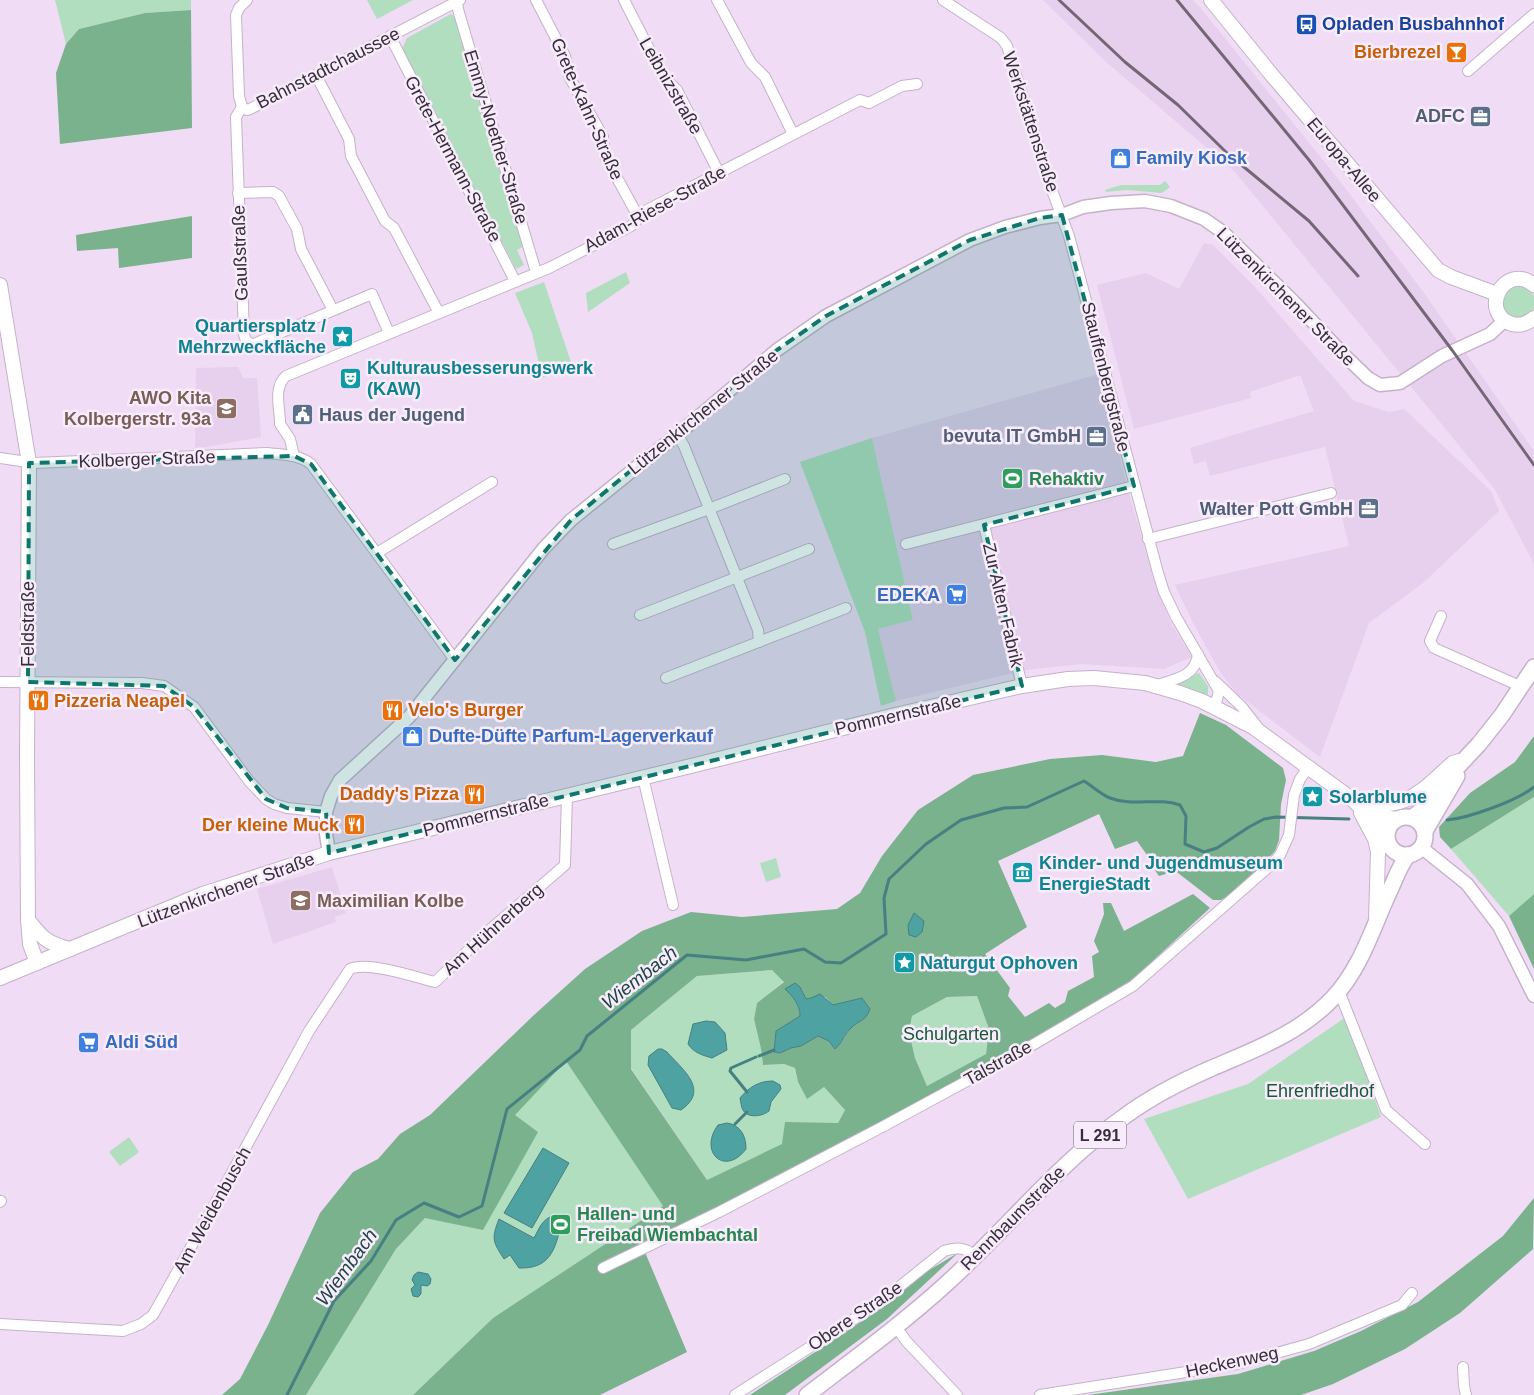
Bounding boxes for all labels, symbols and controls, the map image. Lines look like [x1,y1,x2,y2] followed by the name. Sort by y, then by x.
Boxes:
[1294,12,1318,36] bus stop icon: Opladen Busbahnhof
[1322,14,1505,34] place label: Opladen Busbahnhof
[253,23,403,113] street label: Bahnstadtchaussee
[635,34,707,138] street label: Leibnizstraße
[547,35,627,183] street label: Grete-Kahn-Straße
[1445,40,1469,64] bar icon: Bierbrezel
[1354,42,1441,62] place label: Bierbrezel
[460,48,532,226] street label: Emmy-Noether-Straße
[999,49,1063,195] street label: Werkstättenstraße
[401,73,505,245] street label: Grete-Hermann-Straße
[1469,104,1493,128] office icon: ADFC
[1415,106,1465,126] place label: ADFC
[1303,114,1385,206] street label: Europa-Allee
[1108,146,1132,170] shop icon: Family Kiosk
[1136,148,1248,168] place label: Family Kiosk
[581,162,729,256] street label: Adam-Riese-Straße
[228,205,252,301] street label: Gaußstraße
[1213,224,1359,370] street label: Lützenkirchener Straße
[1078,300,1134,454] street label: Stauffenbergstraße
[178,316,326,357] place label: Quartiersplatz / Mehrzweckfläche
[330,324,354,348] place icon: Quartiersplatz / Mehrzweckfläche
[624,345,782,479] street label: Lützenkirchener Straße
[367,358,594,399] place label: Kulturausbesserungswerk (KAW)
[339,366,363,390] theatre icon: Kulturausbesserungswerk (KAW)
[64,388,212,429] place label: AWO Kita Kolbergerstr. 93a
[215,396,239,420] school or university icon: AWO Kita Kolbergerstr. 93a
[291,403,315,427] public building icon: Haus der Jugend
[319,405,465,425] place label: Haus der Jugend
[1085,424,1109,448] office icon: bevuta IT GmbH
[943,426,1081,446] place label: bevuta IT GmbH
[78,447,216,471] street label: Kolberger Straße
[1001,467,1025,491] sports icon: Rehaktiv
[1029,469,1104,489] place label: Rehaktiv
[1357,497,1381,521] office icon: Walter Pott GmbH
[1200,499,1353,519] place label: Walter Pott GmbH
[979,541,1027,670] street label: Zur Alten Fabrik
[18,581,38,667] street label: Feldstraße
[944,583,968,607] supermarket icon: EDEKA
[877,585,940,605] place label: EDEKA
[26,689,50,713] restaurant icon: Pizzeria Neapel
[54,691,185,711] place label: Pizzeria Neapel
[833,691,963,739] street label: Pommernstraße
[380,698,404,722] restaurant icon: Velo's Burger
[408,700,523,720] place label: Velo's Burger
[401,724,425,748] shop icon: Dufte-Düfte Parfum-Lagerverkauf
[429,726,714,746] place label: Dufte-Düfte Parfum-Lagerverkauf
[463,782,487,806] restaurant icon: Daddy's Pizza
[340,784,460,804] place label: Daddy's Pizza
[1301,785,1325,809] place icon: Solarblume
[1329,787,1427,807] place label: Solarblume
[421,790,551,840] street label: Pommernstraße
[343,813,367,837] restaurant icon: Der kleine Muck
[202,815,340,835] place label: Der kleine Muck
[135,849,317,931] street label: Lützenkirchener Straße
[1039,853,1283,894] place label: Kinder- und Jugendmuseum EnergieStadt
[1011,861,1035,885] museum icon: Kinder- und Jugendmuseum EnergieStadt
[439,879,547,979] street label: Am Hühnerberg
[289,889,313,913] school or university icon: Maximilian Kolbe
[317,891,464,911] place label: Maximilian Kolbe
[598,942,681,1013] water label: Wiembach
[892,951,916,975] place icon: Naturgut Ophoven
[920,953,1078,973] place label: Naturgut Ophoven
[903,1024,999,1044] park label: Schulgarten
[77,1030,101,1054] supermarket icon: Aldi Süd
[105,1032,178,1052] place label: Aldi Süd
[961,1036,1035,1090] street label: Talstraße
[1266,1081,1375,1101] park label: Ehrenfriedhof
[1074,1122,1126,1148] road number: L 291
[169,1144,255,1276] street label: Am Weidenbusch
[957,1162,1069,1274] street label: Rennbaumstraße
[577,1204,758,1245] place label: Hallen- und Freibad Wiembachtal
[549,1212,573,1236] sports icon: Hallen- und Freibad Wiembachtal
[312,1225,381,1310] water label: Wiembach
[804,1277,906,1355] street label: Obere Straße
[1184,1342,1280,1382] street label: Heckenweg

